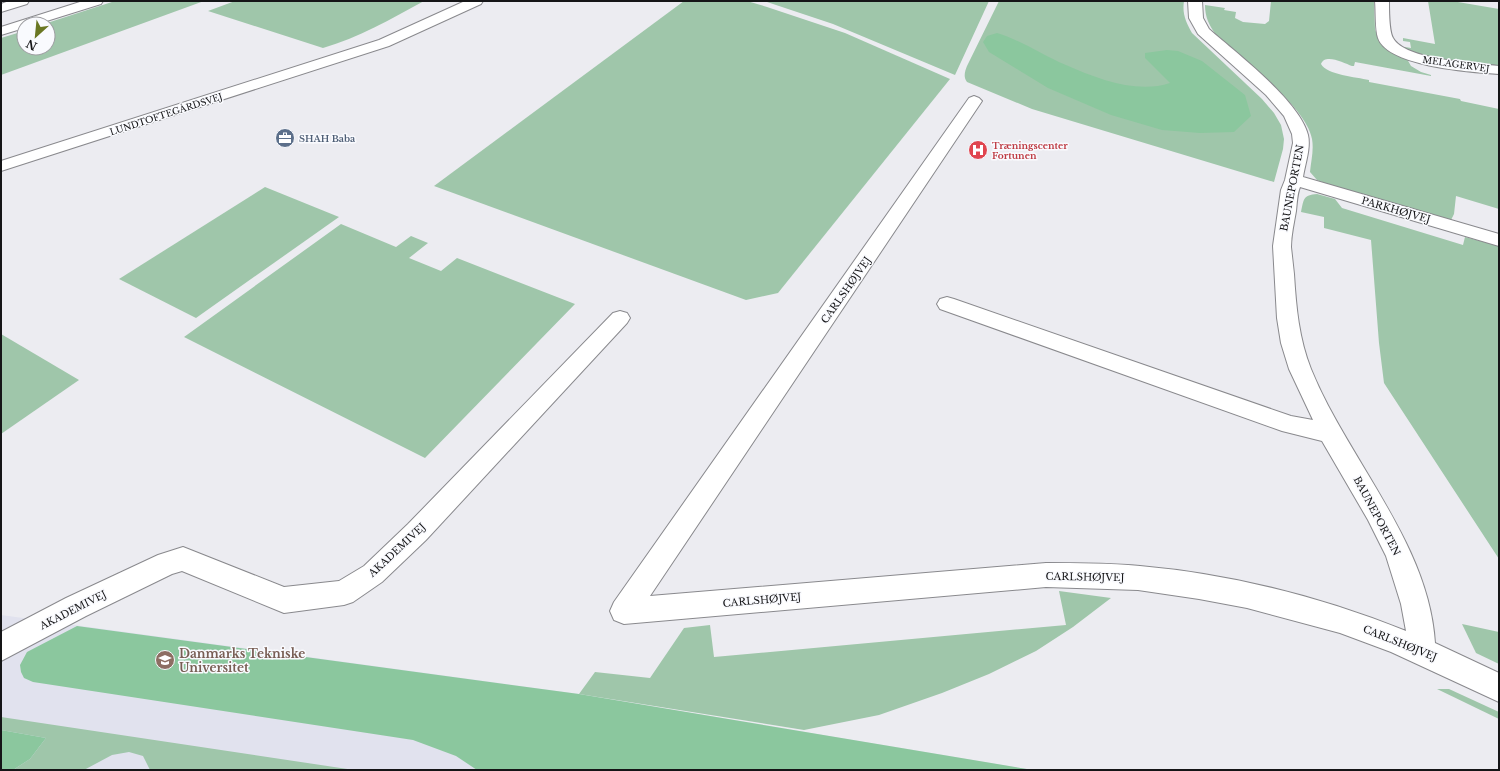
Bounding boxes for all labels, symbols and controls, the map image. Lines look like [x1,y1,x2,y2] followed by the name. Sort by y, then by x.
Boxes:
[16,16,56,56] north arrow
[23,36,39,53] text: N
[1422,54,1491,74] street label: MELAGERVEJ
[108,90,224,137] street label: LUNDTOFTEGÅRDSVEJ
[274,127,296,149] office icon: SHAH Baba
[299,133,356,144] place label: SHAH Baba
[967,139,989,161] hospital icon: Træningscenter Fortunen
[992,140,1068,161] place label: Træningscenter Fortunen
[1277,144,1307,232] street label: BAUNEPORTEN
[1360,194,1432,226] street label: PARKHØJVEJ
[818,254,874,326] street label: CARLSHØJVEJ
[1351,474,1403,558] street label: BAUNEPORTEN
[365,520,428,580] street label: AKADEMIVEJ
[1046,570,1125,584] street label: CARLSHØJVEJ
[37,588,109,633] street label: AKADEMIVEJ
[722,590,802,610] street label: CARLSHØJVEJ
[1361,622,1439,664] street label: CARLSHØJVEJ
[179,646,305,675] place label: Danmarks Tekniske Universitet
[154,649,176,671] school or university icon: Danmarks Tekniske Universitet

